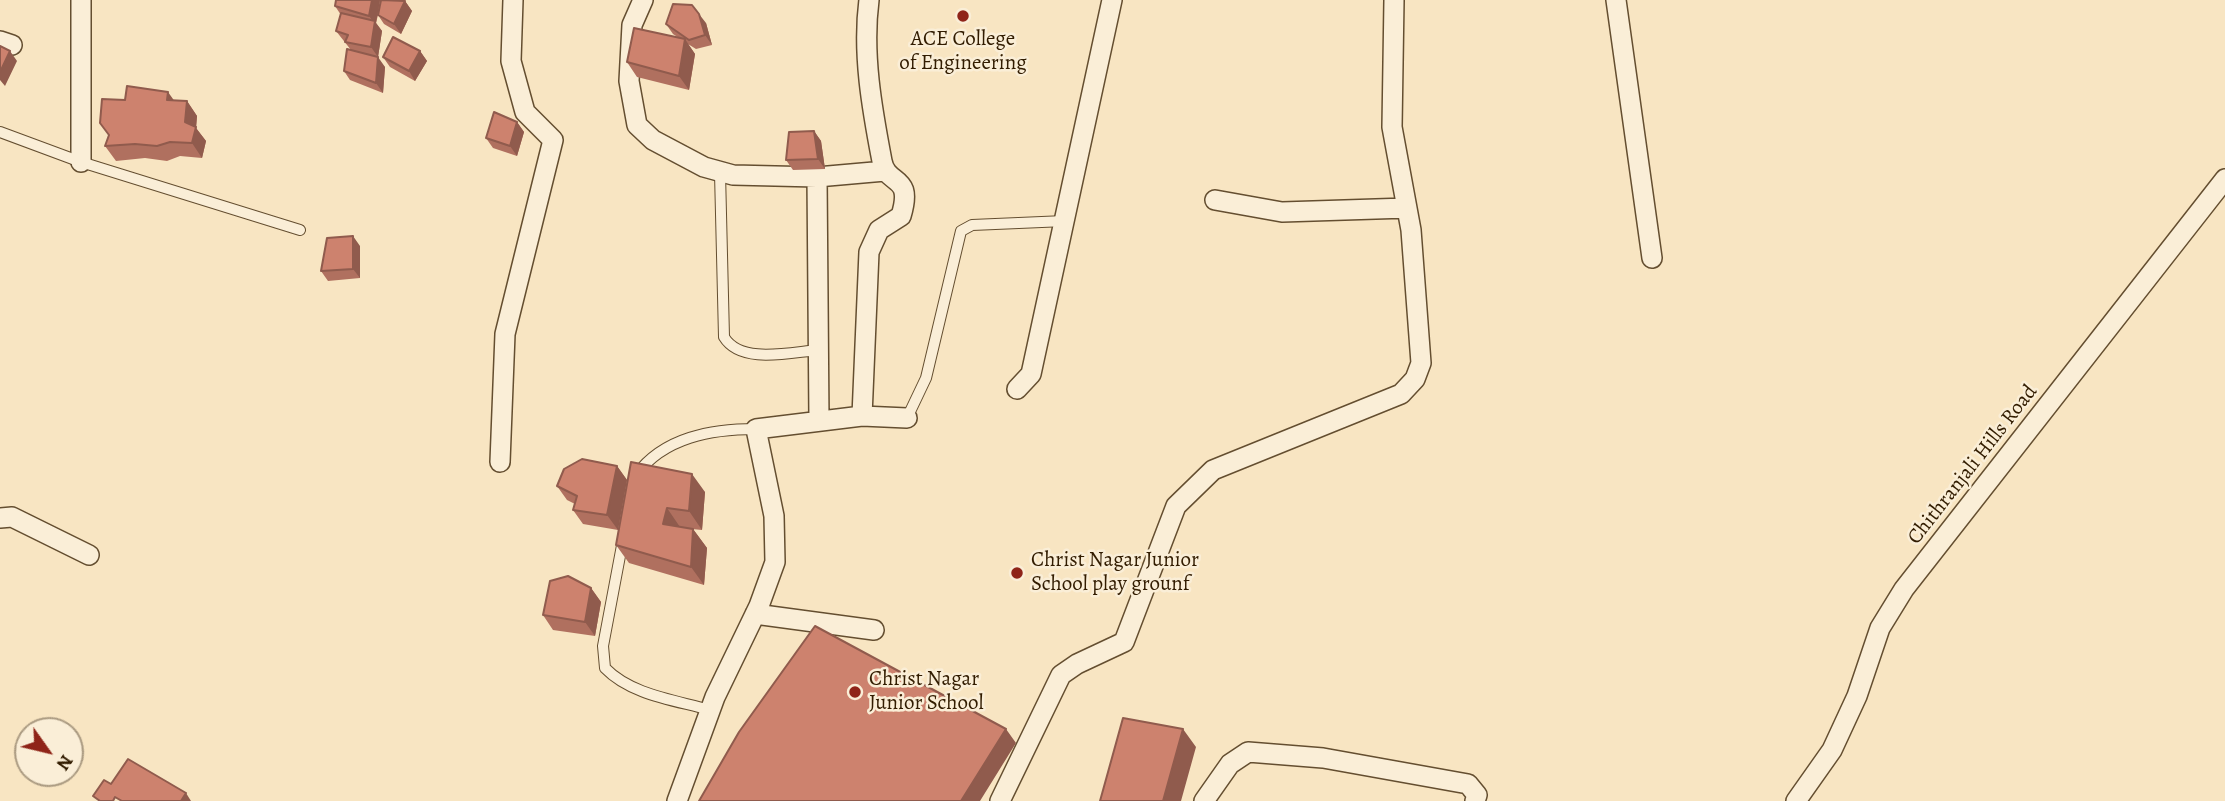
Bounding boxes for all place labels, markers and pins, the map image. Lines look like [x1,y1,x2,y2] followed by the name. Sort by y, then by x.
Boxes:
[955,8,971,24] marker: ACE College of Engineering
[899,27,1027,77] place label: ACE College of Engineering
[1031,548,1199,598] place label: Christ Nagar Junior School play grounf
[1009,565,1025,581] marker: Christ Nagar Junior School play grounf
[869,667,984,717] place label: Christ Nagar Junior School
[847,684,863,700] marker: Christ Nagar Junior School

